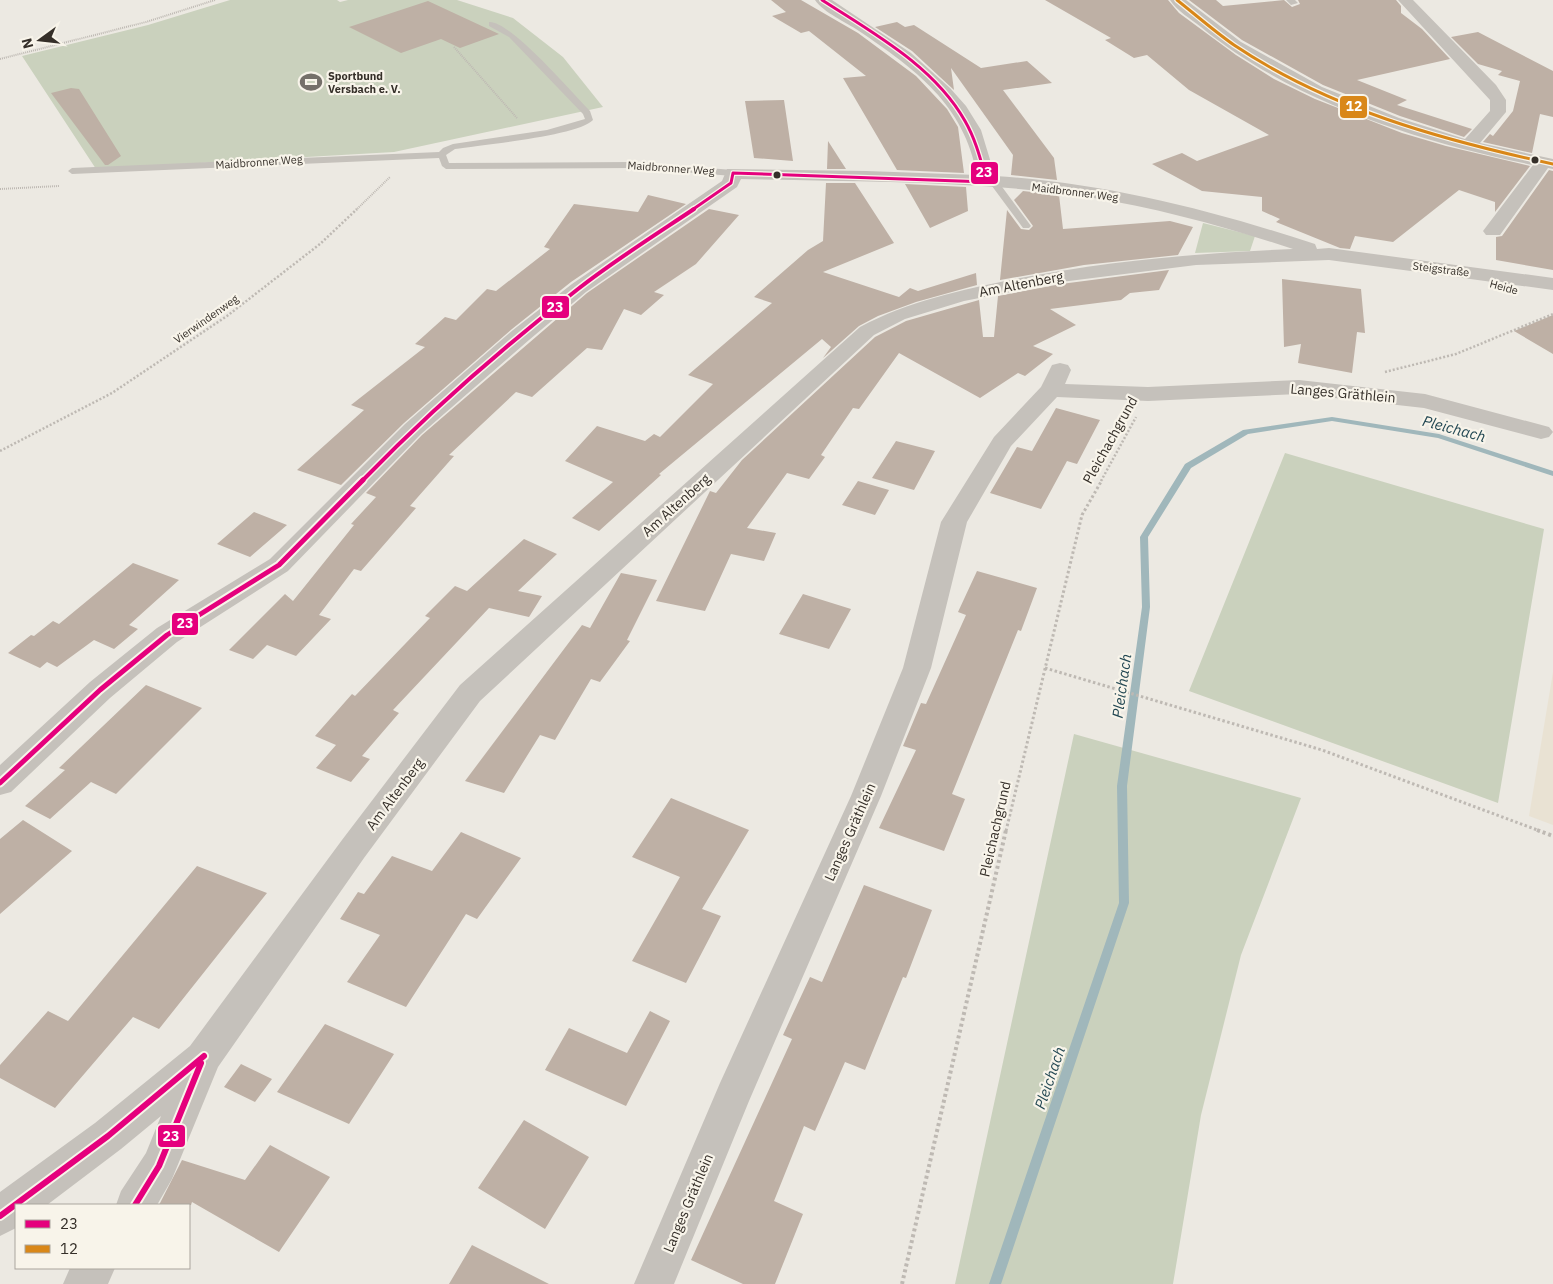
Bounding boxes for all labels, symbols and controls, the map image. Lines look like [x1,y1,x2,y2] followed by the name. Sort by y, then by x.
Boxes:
[15,15,65,65] north arrow
[17,36,37,51] text: N
[298,69,324,95] sports icon: Sportbund Versbach e. V.
[328,69,401,96] place label: Sportbund Versbach e. V.
[1339,95,1368,119] line badge: 12
[1346,97,1362,115] text: 12
[215,152,303,172] street label: Maidbronner Weg
[1530,155,1540,165] unlabelled marker
[627,158,715,178] street label: Maidbronner Weg
[970,161,999,185] line badge: 23
[976,163,992,181] text: 23
[772,170,782,180] unlabelled marker
[1031,180,1119,204] street label: Maidbronner Weg
[1412,259,1470,279] street label: Steigstraße
[977,267,1065,301] street label: Am Altenberg
[1488,276,1520,298] street label: Heide
[171,291,241,346] street label: Vierwindenweg
[541,295,570,319] line badge: 23
[547,298,563,316] text: 23
[1290,379,1396,407] street label: Langes Gräthlein
[1078,393,1142,487] street label: Pleichachgrund
[1420,411,1488,446] water label: Pleichach
[638,469,714,540] street label: Am Altenberg
[171,612,199,636] line badge: 23
[177,614,193,632] text: 23
[1108,653,1135,719] water label: Pleichach
[362,754,428,834] street label: Am Altenberg
[975,779,1015,879] street label: Pleichachgrund
[820,780,880,884] street label: Langes Gräthlein
[1030,1044,1069,1112] water label: Pleichach
[157,1124,186,1148] line badge: 23
[163,1127,179,1145] text: 23
[659,1151,717,1255] street label: Langes Gräthlein
[15,1204,190,1269] legend
[60,1214,78,1233] text: 23
[60,1239,78,1258] text: 12

